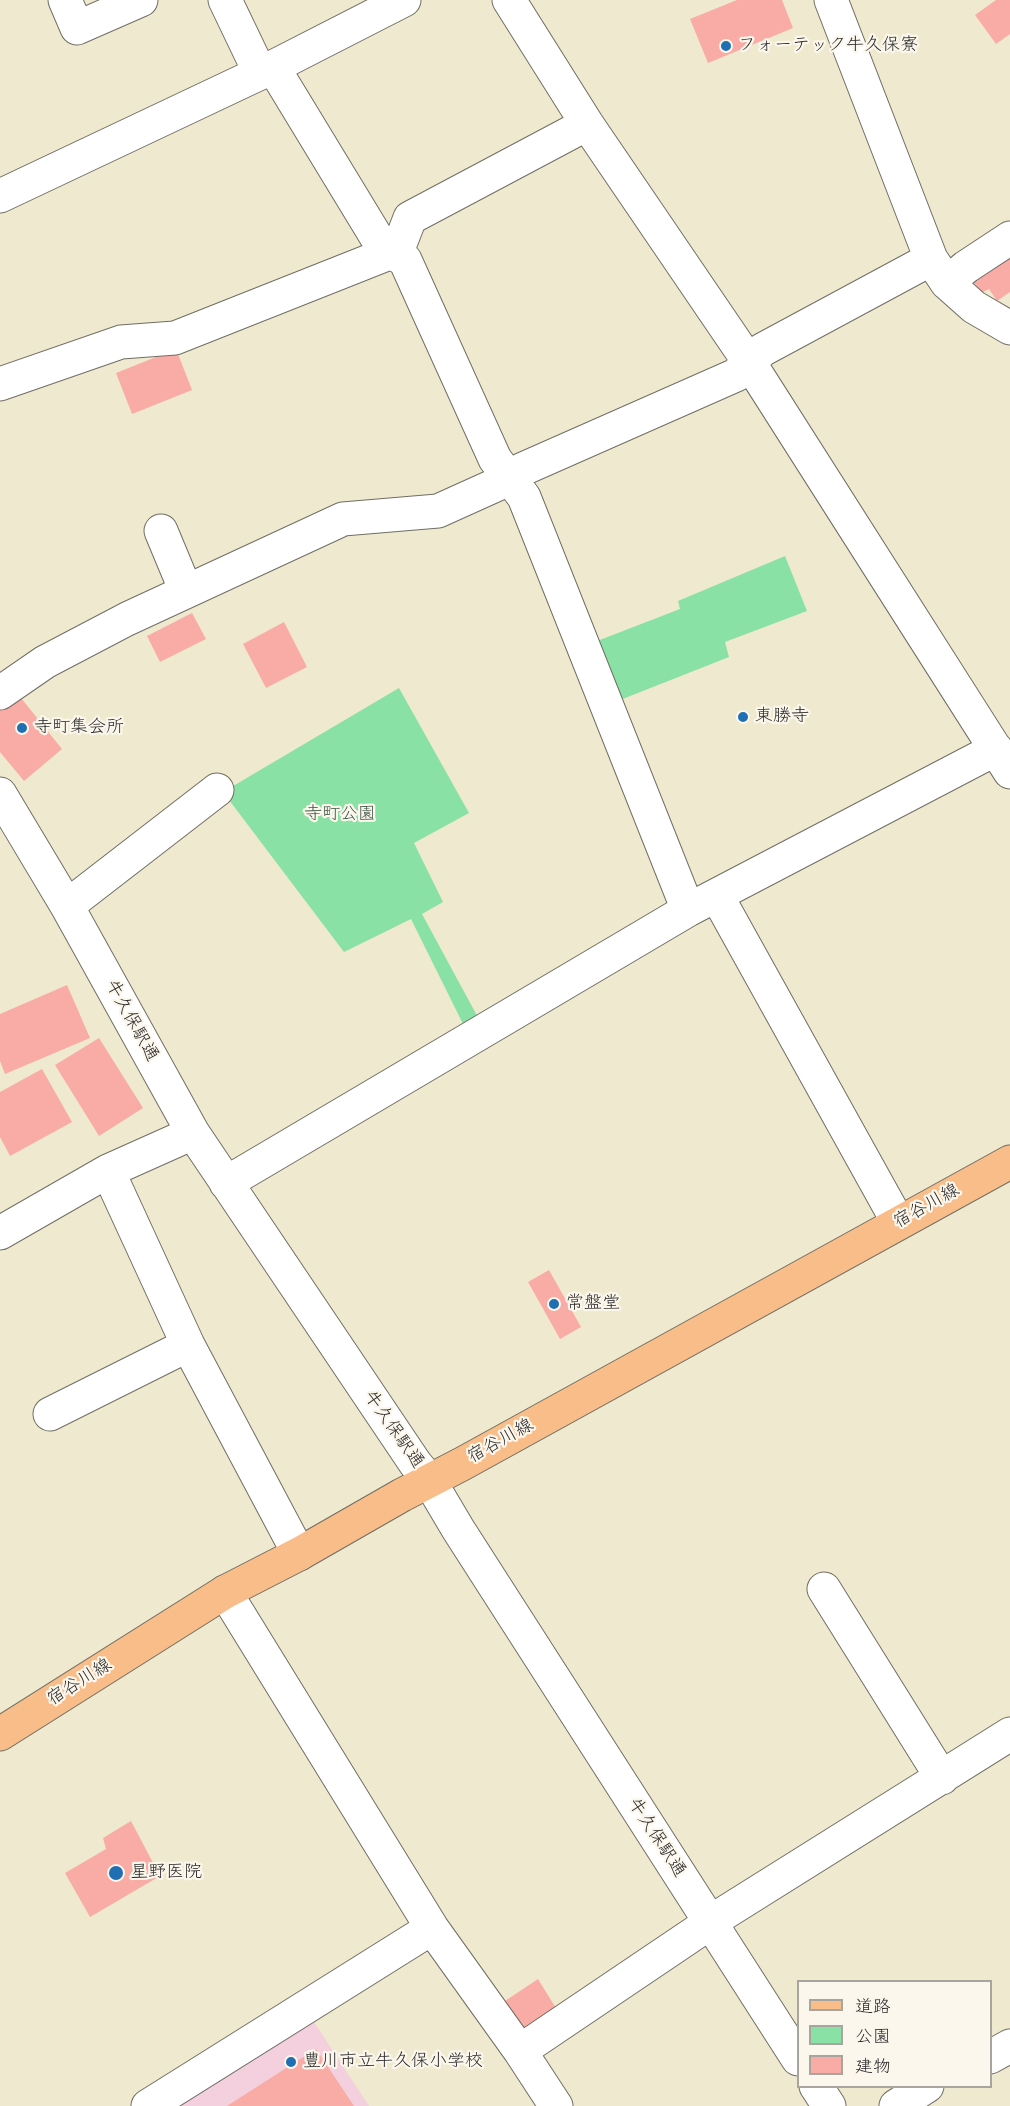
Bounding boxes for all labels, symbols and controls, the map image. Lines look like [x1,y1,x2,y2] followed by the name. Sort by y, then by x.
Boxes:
[738,35,918,57] place label: フォーテック牛久保寮
[719,39,733,53] marker: フォーテック牛久保寮
[755,706,809,728] place label: 東勝寺
[736,710,750,724] marker: 東勝寺
[34,717,124,739] place label: 寺町集会所
[15,721,29,735] marker: 寺町集会所
[304,804,376,826] park label: 寺町公園
[100,976,162,1066] street label: 牛久保駅通
[890,1180,964,1234] street label: 宿谷川線
[566,1293,620,1315] place label: 常盤堂
[547,1297,561,1311] marker: 常盤堂
[358,1387,428,1473] street label: 牛久保駅通
[464,1415,538,1469] street label: 宿谷川線
[44,1655,116,1711] street label: 宿谷川線
[622,1794,690,1882] street label: 牛久保駅通
[130,1862,202,1884] place label: 星野医院
[107,1864,125,1882] marker: 星野医院
[797,1980,992,2088] legend
[855,1995,891,2019] text: 道路
[855,2025,891,2049] text: 公園
[303,2051,483,2073] place label: 豊川市立牛久保小学校
[284,2055,298,2069] marker: 豊川市立牛久保小学校
[855,2055,891,2079] text: 建物

